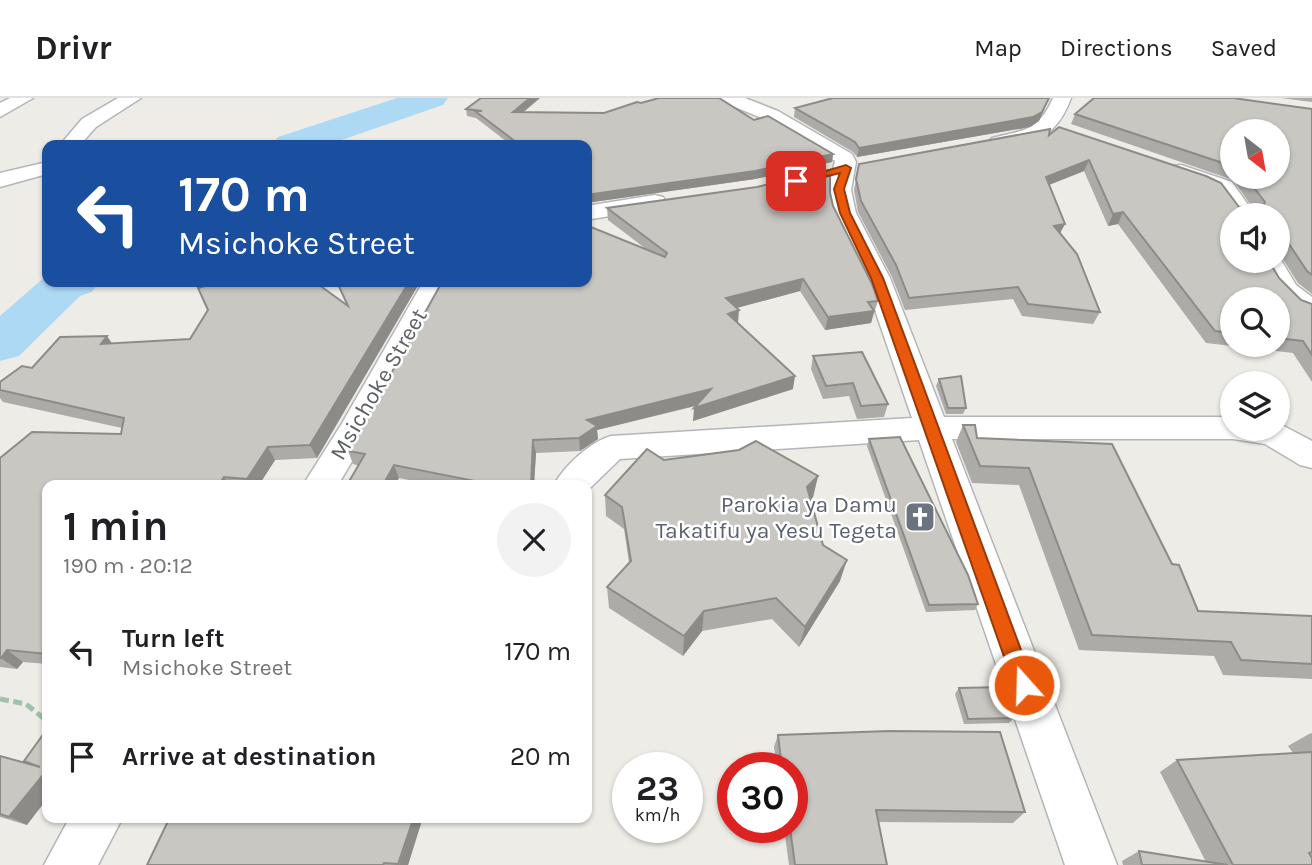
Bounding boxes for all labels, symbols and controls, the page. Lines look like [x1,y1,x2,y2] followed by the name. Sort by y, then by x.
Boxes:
[35,29,112,67] text: Drivr
[974,34,1022,62] text: Map
[1060,34,1173,62] text: Directions
[1211,34,1277,62] text: Saved
[1220,119,1290,189] north arrow
[1220,119,1290,441] map controls
[766,151,826,211] pin
[777,162,815,200] icon: arrive
[178,166,310,223] text: 170 m
[63,168,154,259] icon: left
[1220,203,1290,273] button: sound
[178,225,415,262] text: Msichoke Street
[1220,287,1290,357] button: search
[324,304,433,465] street label: Msichoke Street
[1220,371,1290,441] button: layers
[656,491,897,544] place label: Parokia ya Damu Takatifu ya Yesu Tegeta
[903,500,937,534] church icon: Parokia ya Damu Takatifu ya Yesu Tegeta
[63,501,168,551] text: 1 min
[497,503,571,577] button: close
[63,552,193,579] text: 190 m · 20:12
[122,623,224,654] text: Turn left
[63,633,101,671] icon: left
[504,636,571,667] text: 170 m
[987,648,1061,722] position arrow
[122,654,292,681] text: Msichoke Street
[63,738,101,776] icon: arrive
[122,741,376,772] text: Arrive at destination
[510,741,571,772] text: 20 m
[717,752,808,843] speed limit sign: 30
[636,768,679,809] text: 23
[635,804,680,826] text: km/h

